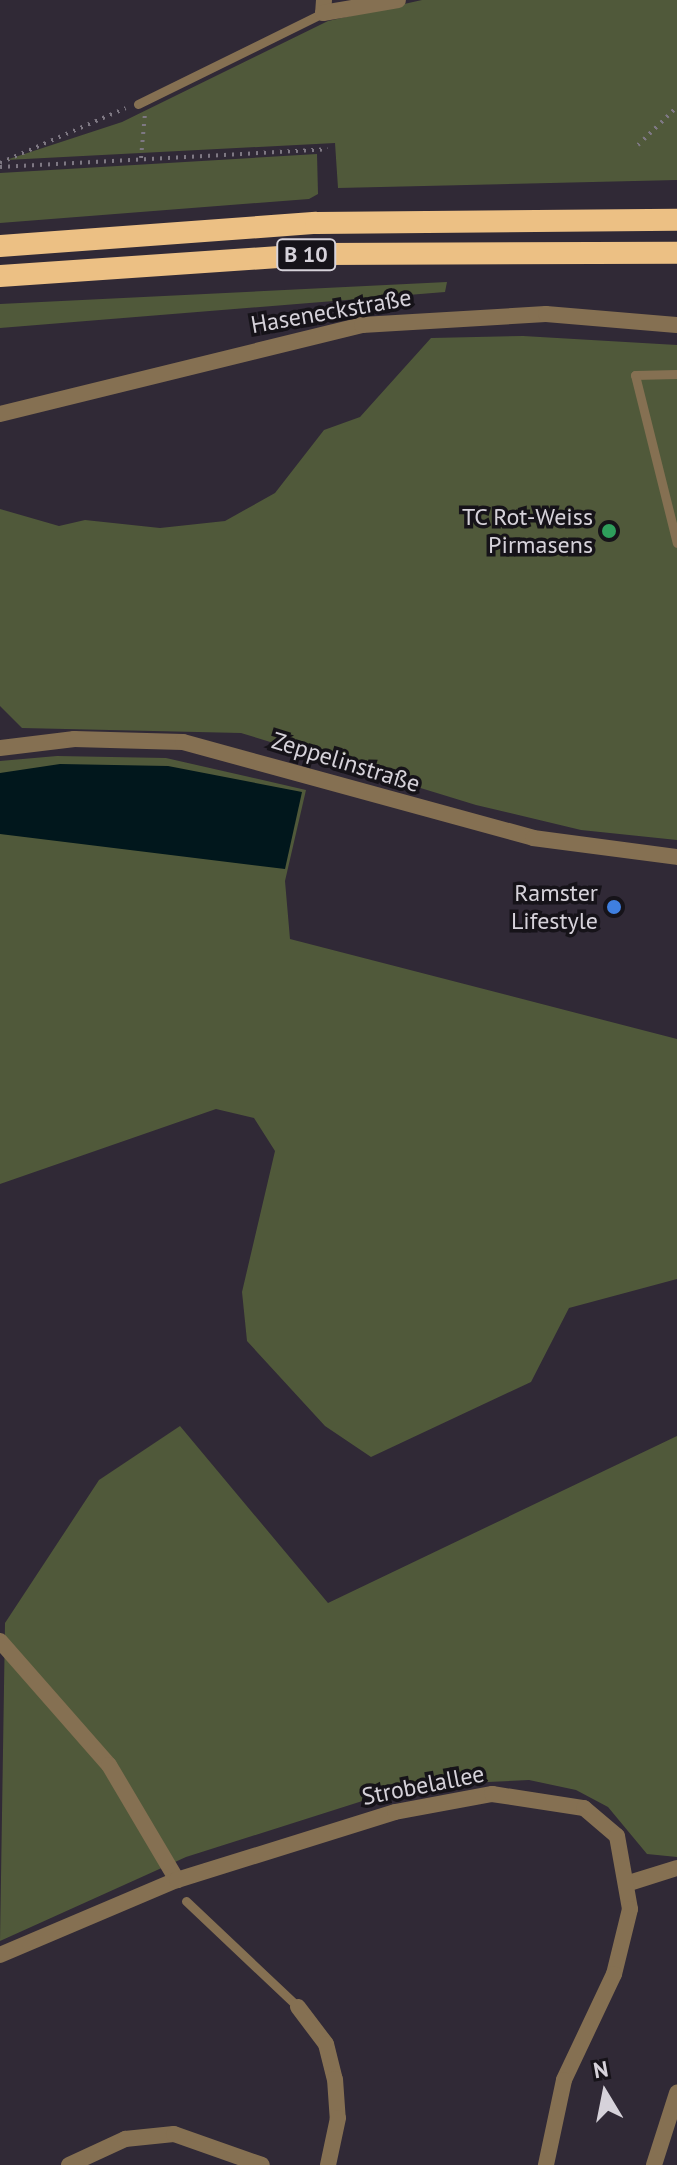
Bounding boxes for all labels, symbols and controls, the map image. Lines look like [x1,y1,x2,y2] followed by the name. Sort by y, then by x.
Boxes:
[276,237,336,273] road number: B 10
[249,283,413,339] street label: Haseneckstraße
[461,503,593,559] place label: TC Rot-Weiss Pirmasens
[600,522,618,540] marker: TC Rot-Weiss Pirmasens
[268,726,424,798] street label: Zeppelinstraße
[511,879,598,935] place label: Ramster Lifestyle
[605,898,623,916] marker: Ramster Lifestyle
[359,1759,487,1811] street label: Strobelallee
[565,2053,645,2133] north arrow
[591,2054,610,2084] text: N

